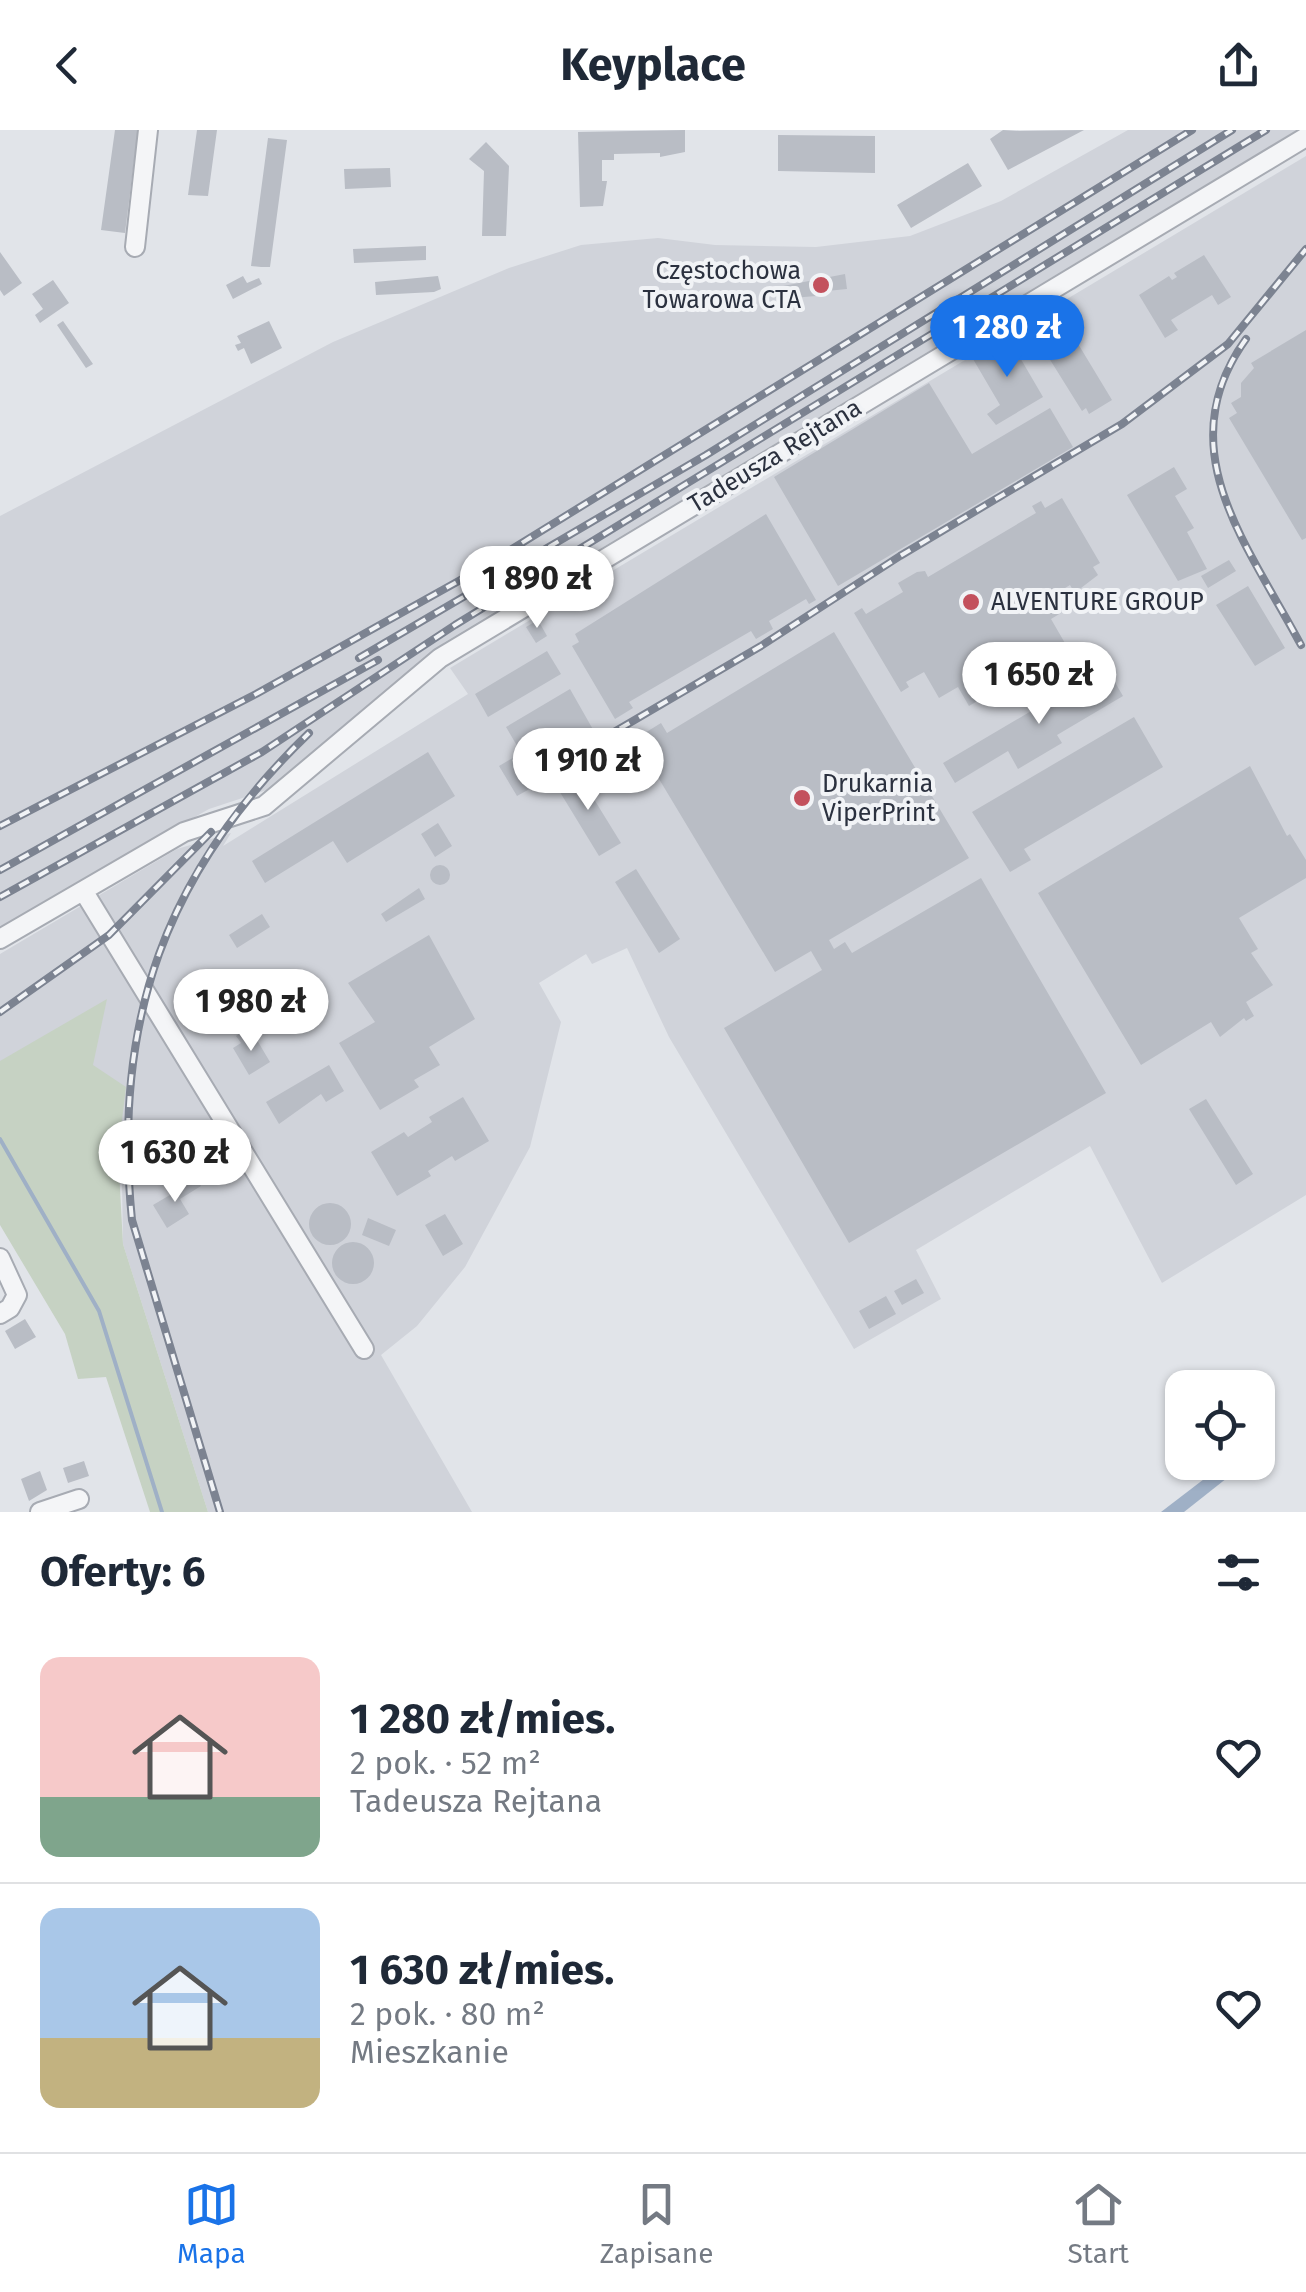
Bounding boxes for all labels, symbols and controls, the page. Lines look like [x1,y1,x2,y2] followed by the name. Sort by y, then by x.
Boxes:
[40,38,95,93] icon: back
[560,38,746,92] text: Keyplace
[1211,38,1266,93] icon: share
[643,256,802,315] place label: Częstochowa Towarowa CTA
[810,274,832,296] marker: Częstochowa Towarowa CTA
[904,295,1110,380] pin: 1 280 zł
[952,308,1062,346] text: 1 280 zł
[683,392,867,520] street label: Tadeusza Rejtana
[434,546,640,631] pin: 1 890 zł
[482,559,592,597] text: 1 890 zł
[991,587,1204,617] place label: ALVENTURE GROUP
[960,591,982,613] marker: ALVENTURE GROUP
[936,642,1142,727] pin: 1 650 zł
[984,655,1094,693] text: 1 650 zł
[485,728,691,813] pin: 1 910 zł
[535,741,641,779] text: 1 910 zł
[822,769,936,828] place label: Drukarnia ViperPrint
[791,787,813,809] marker: Drukarnia ViperPrint
[148,969,354,1054] pin: 1 980 zł
[196,982,306,1020] text: 1 980 zł
[72,1120,278,1205] pin: 1 630 zł
[121,1133,229,1171] text: 1 630 zł
[1165,1370,1275,1480] map controls
[1165,1370,1275,1480] button: locate
[1211,1545,1266,1600] icon: filters
[40,1547,205,1597] text: Oferty: 6
[350,1694,615,1744] text: 1 280 zł/mies.
[120,1697,240,1817] icon: home
[1211,1730,1266,1785] icon: heart
[350,1744,541,1782] text: 2 pok. · 52 m²
[350,1782,602,1820] text: Tadeusza Rejtana
[350,1945,614,1995] text: 1 630 zł/mies.
[120,1948,240,2068] icon: home
[1211,1981,1266,2036] icon: heart
[350,1995,545,2033] text: 2 pok. · 80 m²
[350,2033,509,2071] text: Mieszkanie
[177,2177,246,2270] tab: Mapa
[600,2177,713,2270] tab: Zapisane
[1068,2177,1129,2270] tab: Start

